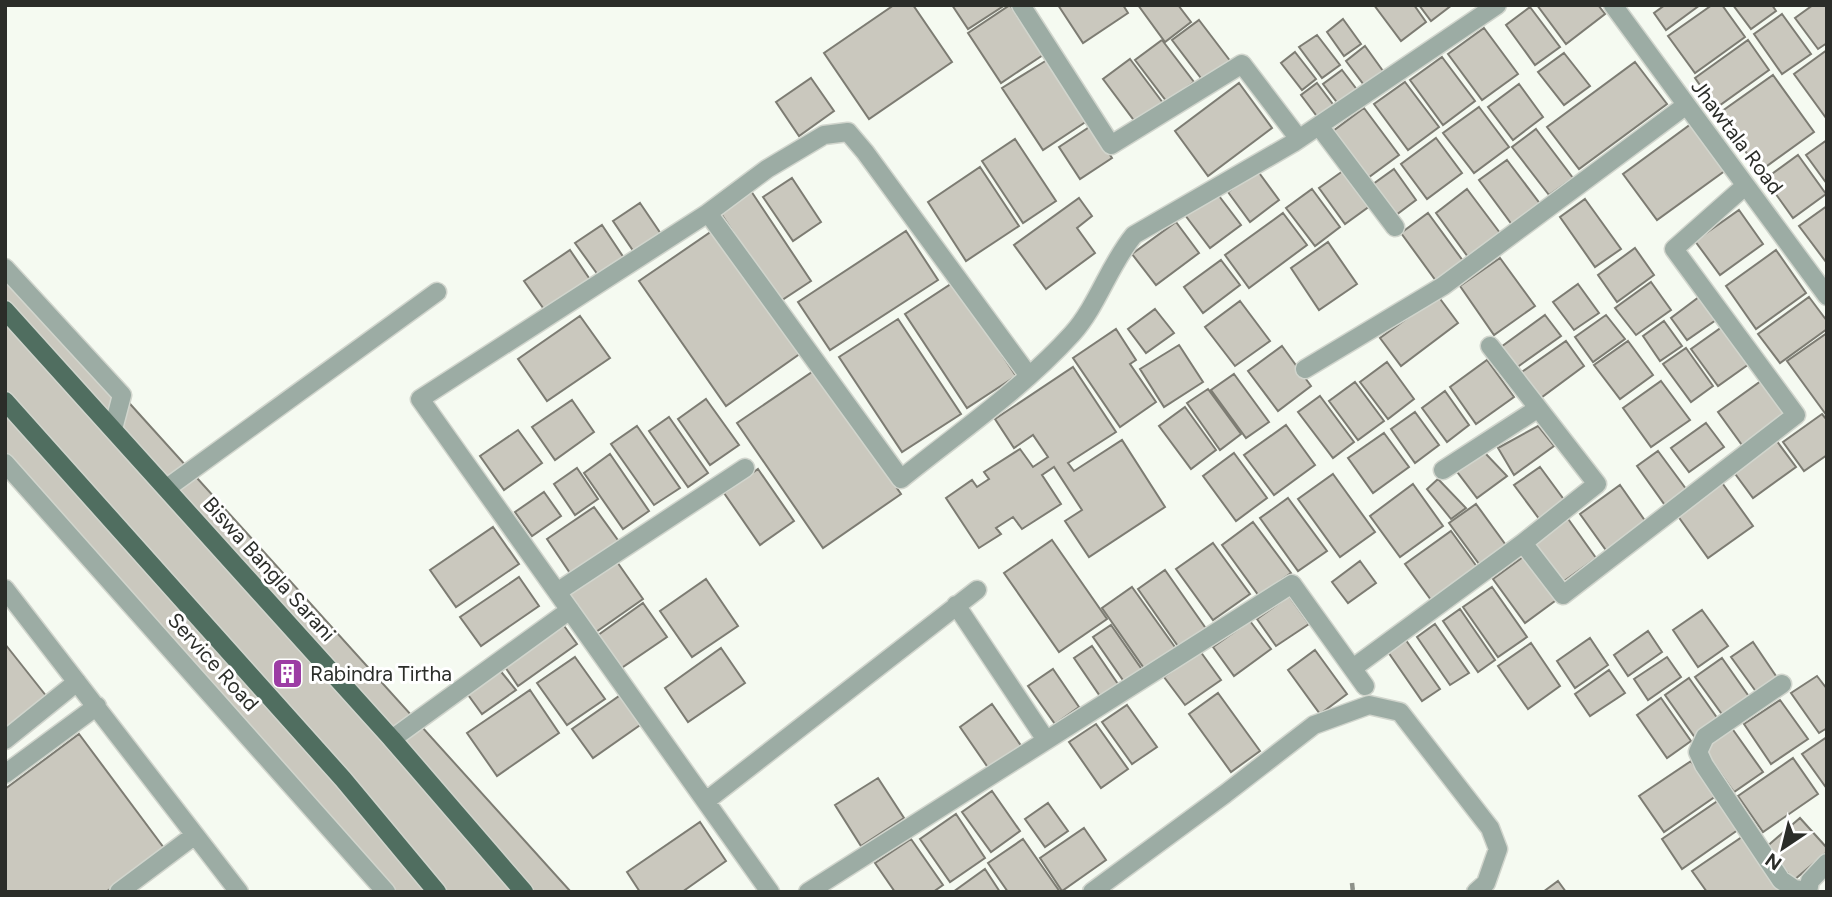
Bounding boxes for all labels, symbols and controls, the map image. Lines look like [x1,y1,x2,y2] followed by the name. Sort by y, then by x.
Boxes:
[1686,74,1789,199] street label: Jhawtala Road
[198,491,341,646] street label: Biswa Bangla Sarani
[163,607,264,716] street label: Service Road
[270,657,304,691] building icon: Rabindra Tirtha
[310,661,452,686] place label: Rabindra Tirtha
[1748,813,1818,883] north arrow
[1761,848,1786,875] text: N

